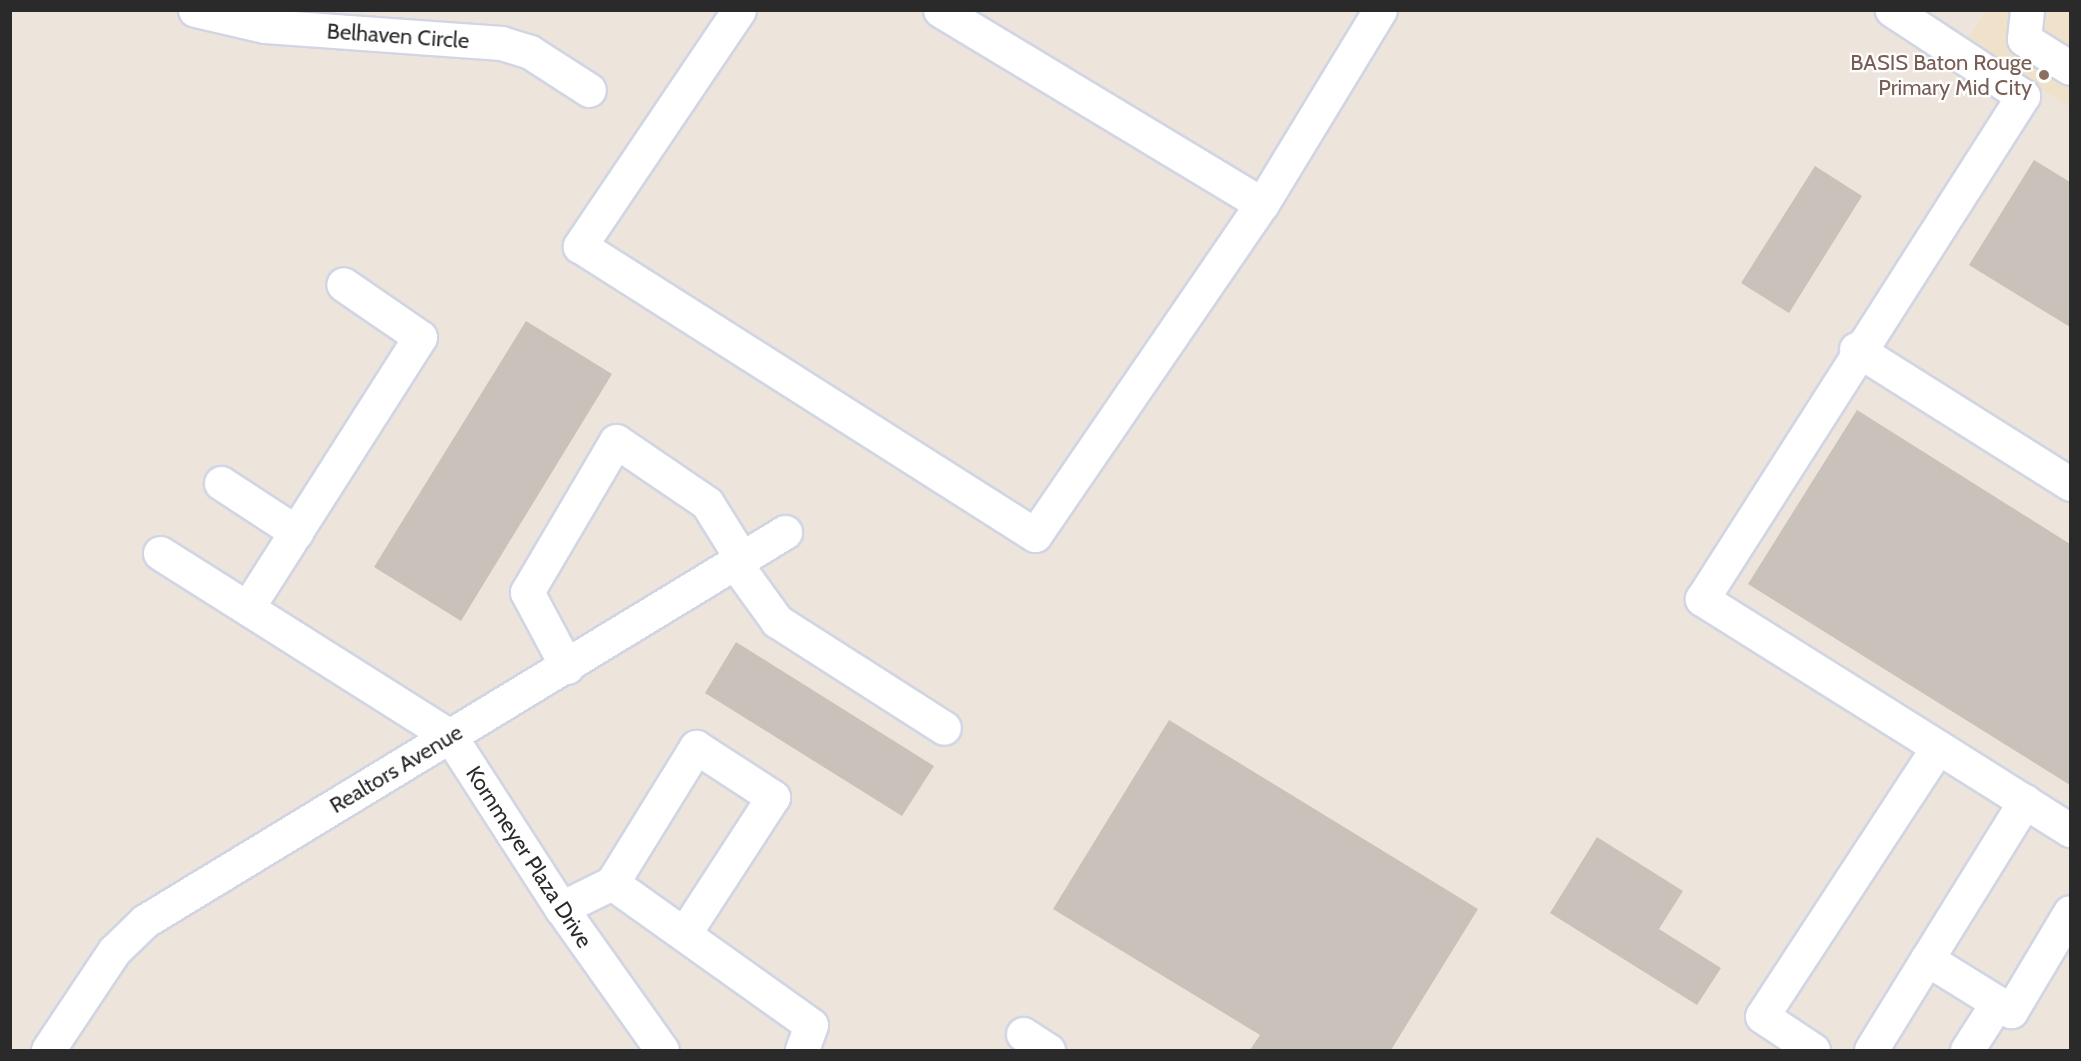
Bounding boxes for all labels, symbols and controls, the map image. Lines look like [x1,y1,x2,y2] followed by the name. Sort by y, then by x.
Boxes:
[326,18,470,54] street label: Belhaven Circle
[1850,49,2032,100] place label: BASIS Baton Rouge Primary Mid City
[2037,68,2051,82] marker: BASIS Baton Rouge Primary Mid City
[325,719,467,819] street label: Realtors Avenue
[460,761,598,953] street label: Kornmeyer Plaza Drive

